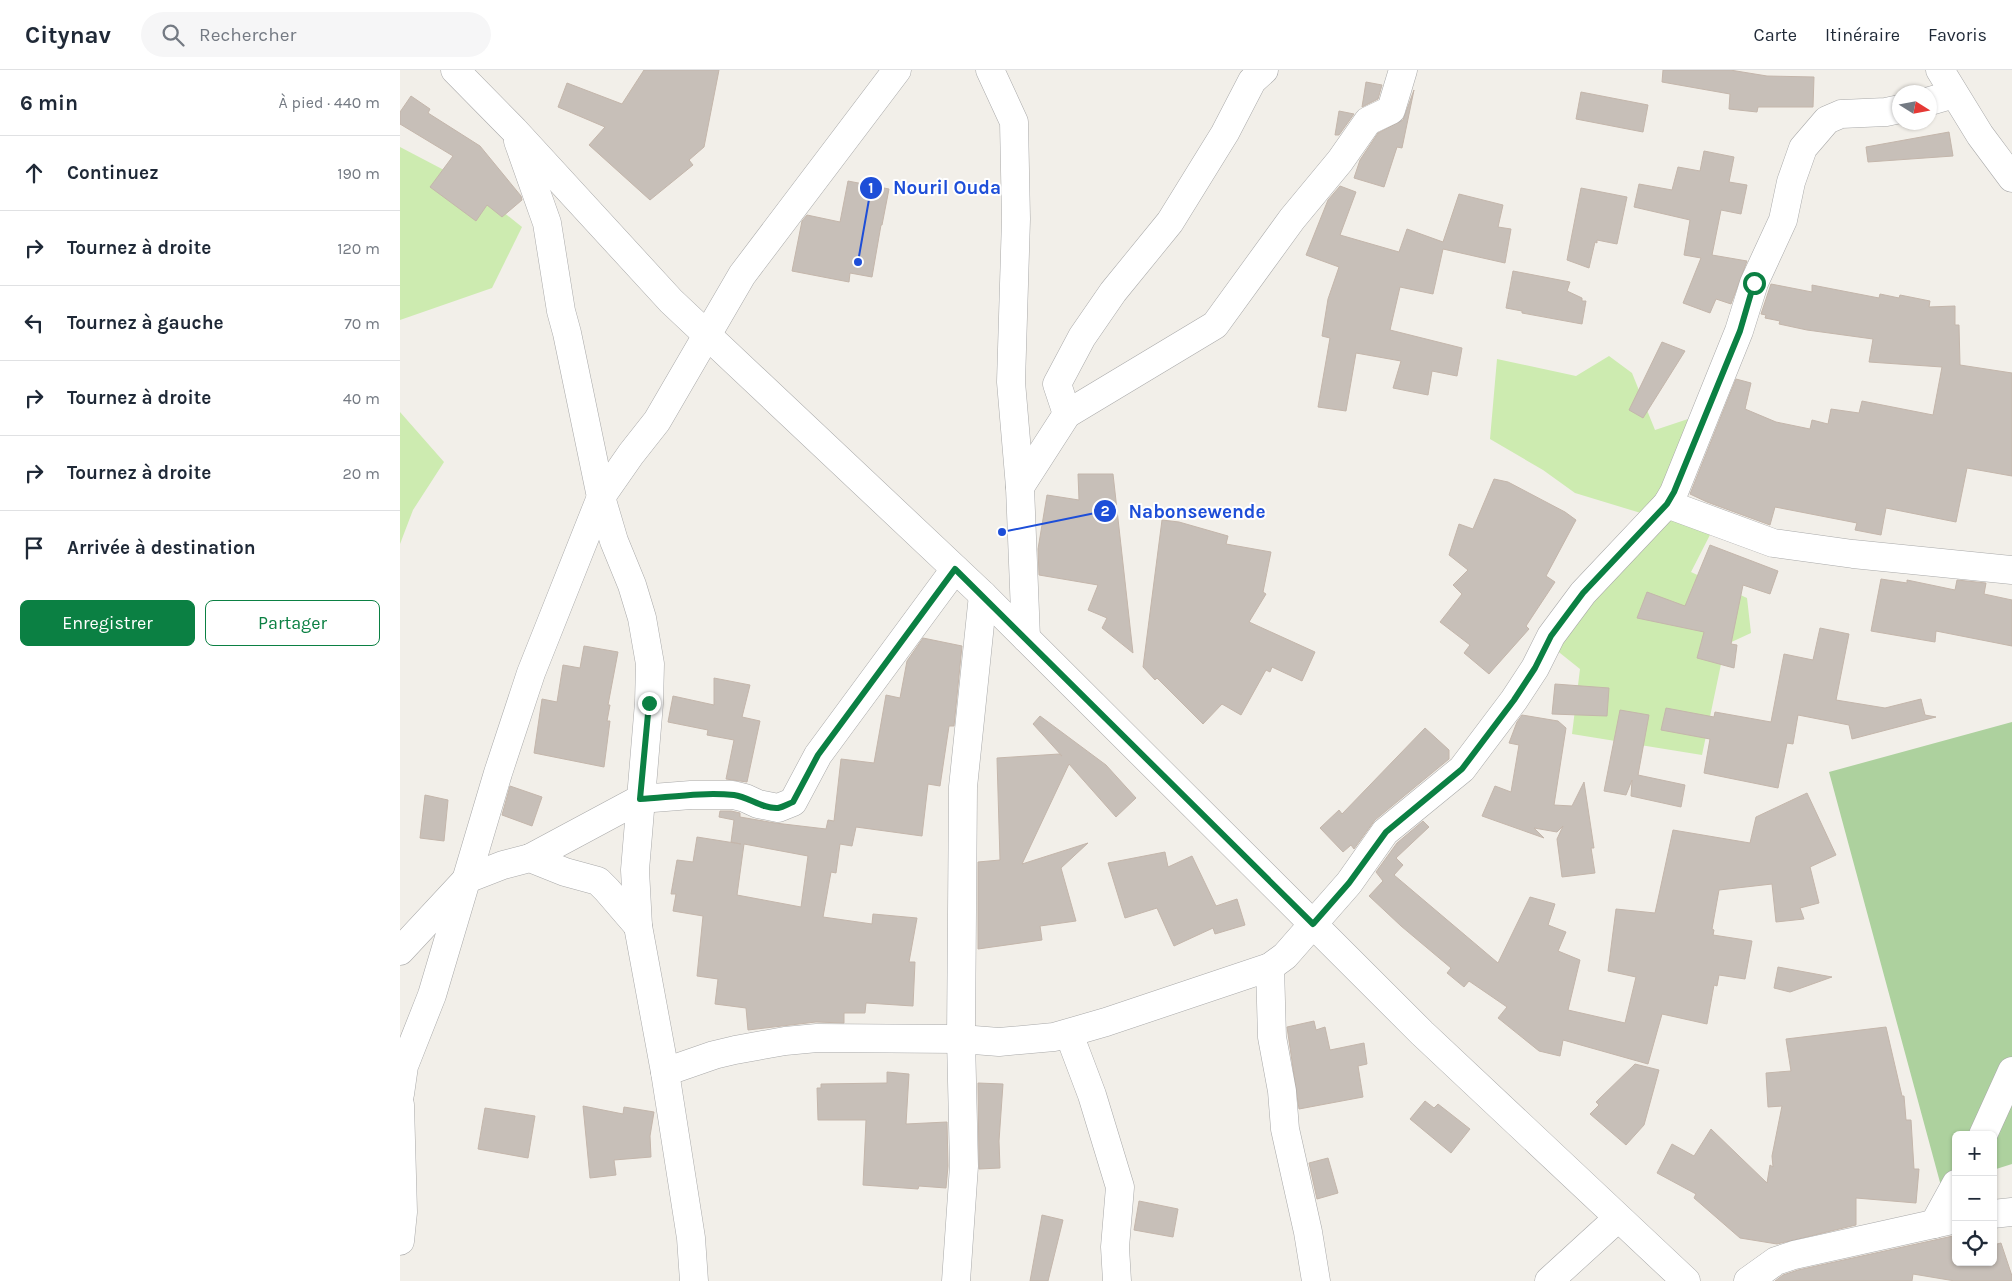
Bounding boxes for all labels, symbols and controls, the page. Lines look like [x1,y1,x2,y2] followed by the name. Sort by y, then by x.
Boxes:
[141,12,491,57] search box
[25,21,111,49] text: Citynav
[159,21,187,49] icon: search
[199,24,296,46] text: Rechercher
[1754,24,1797,46] text: Carte
[1825,24,1900,46] text: Itinéraire
[1928,24,1987,46] text: Favoris
[1892,85,1937,130] north arrow
[20,91,78,115] text: 6 min
[279,93,380,112] text: À pied · 440 m
[20,159,48,187] icon: ahead
[67,162,159,184] text: Continuez
[337,164,380,183] text: 190 m
[858,171,1011,205] callout: Nouril Ouda
[893,177,1001,199] text: Nouril Ouda
[868,179,874,197] text: 1
[20,234,48,262] icon: right
[67,237,211,259] text: Tournez à droite
[337,239,380,258] text: 120 m
[1743,272,1766,295] route start
[20,309,48,337] icon: left
[67,312,224,334] text: Tournez à gauche
[344,314,380,333] text: 70 m
[20,384,48,412] icon: right
[67,387,211,409] text: Tournez à droite
[343,389,380,408] text: 40 m
[20,459,48,487] icon: right
[67,462,211,484] text: Tournez à droite
[342,464,380,483] text: 20 m
[1093,494,1275,528] callout: Nabonsewende
[1128,501,1266,523] text: Nabonsewende
[1100,502,1110,520] text: 2
[20,534,48,562] icon: arrive
[67,537,256,559] text: Arrivée à destination
[20,600,195,646] button: Enregistrer
[205,600,380,646] button: Partager
[638,692,661,715] route end
[1952,1131,1997,1266] map controls
[1952,1131,1997,1176] button: +
[1952,1176,1997,1221] button: −
[1952,1221,1997,1266] button: locate

